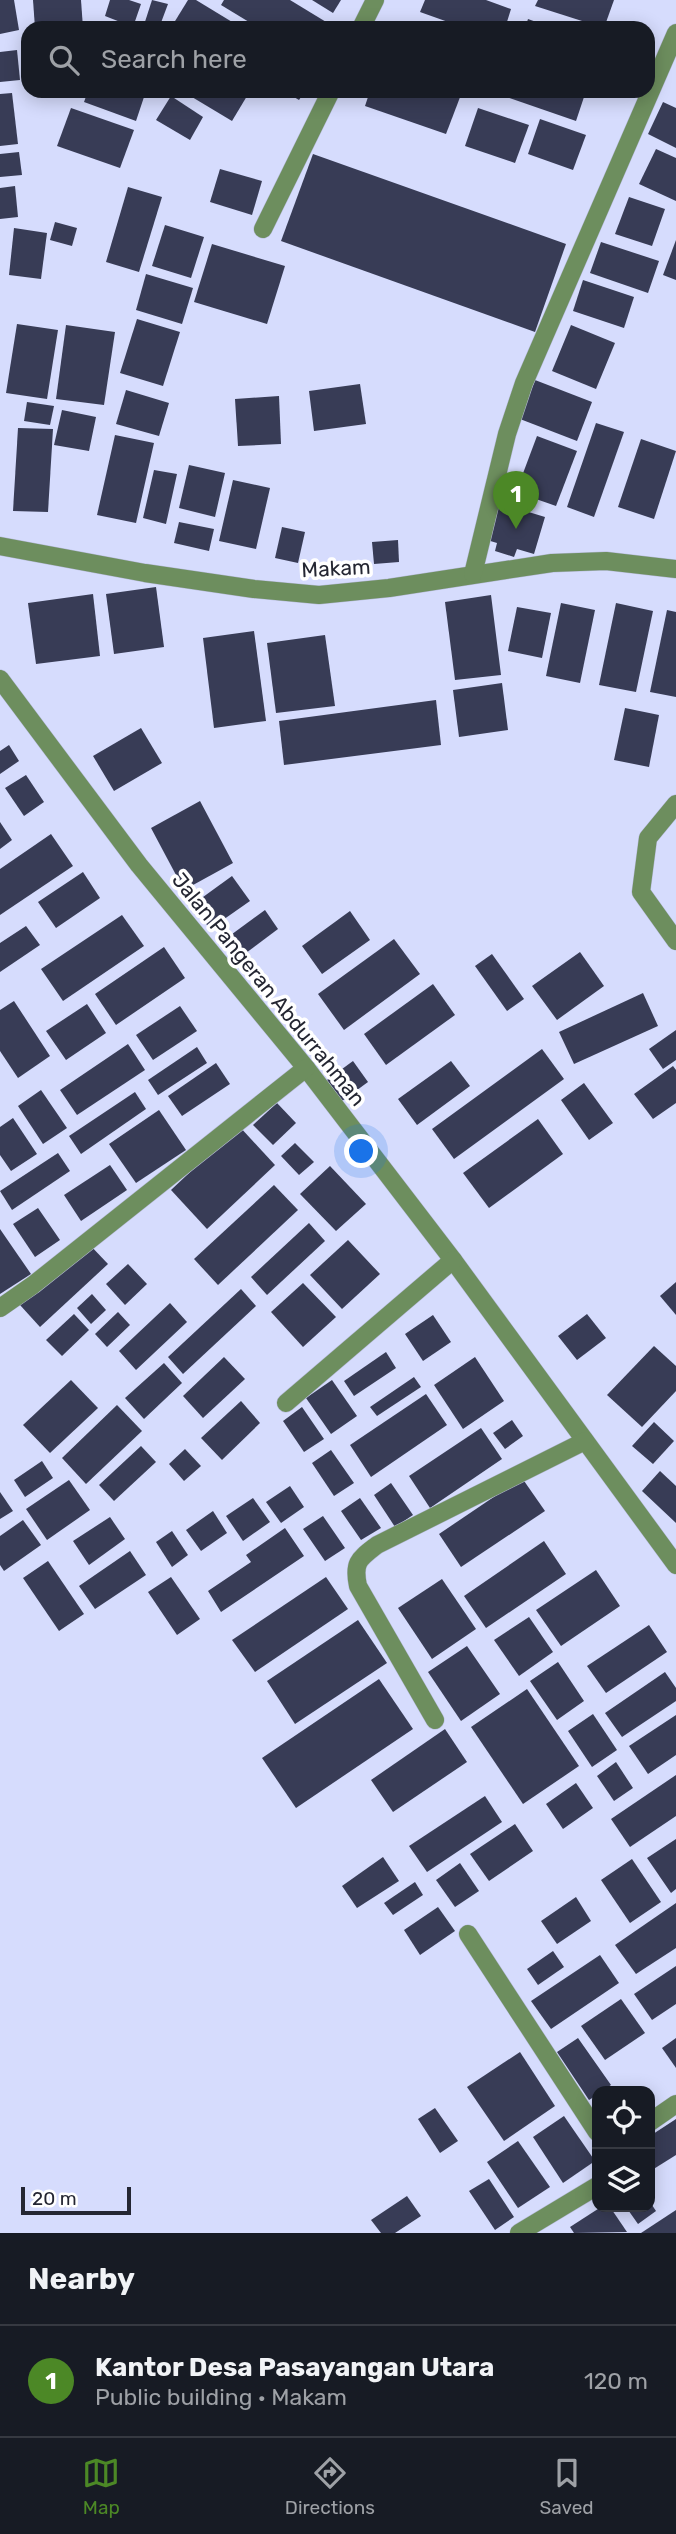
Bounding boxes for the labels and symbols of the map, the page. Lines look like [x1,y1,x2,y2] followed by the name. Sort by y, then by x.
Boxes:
[493,471,539,529] pin: 1
[301,554,371,582] street label: Makam
[167,867,371,1111] street label: Jalan Pangeran Abdurrahman
[344,1134,378,1168] your location
[21,2184,131,2216] scale bar

